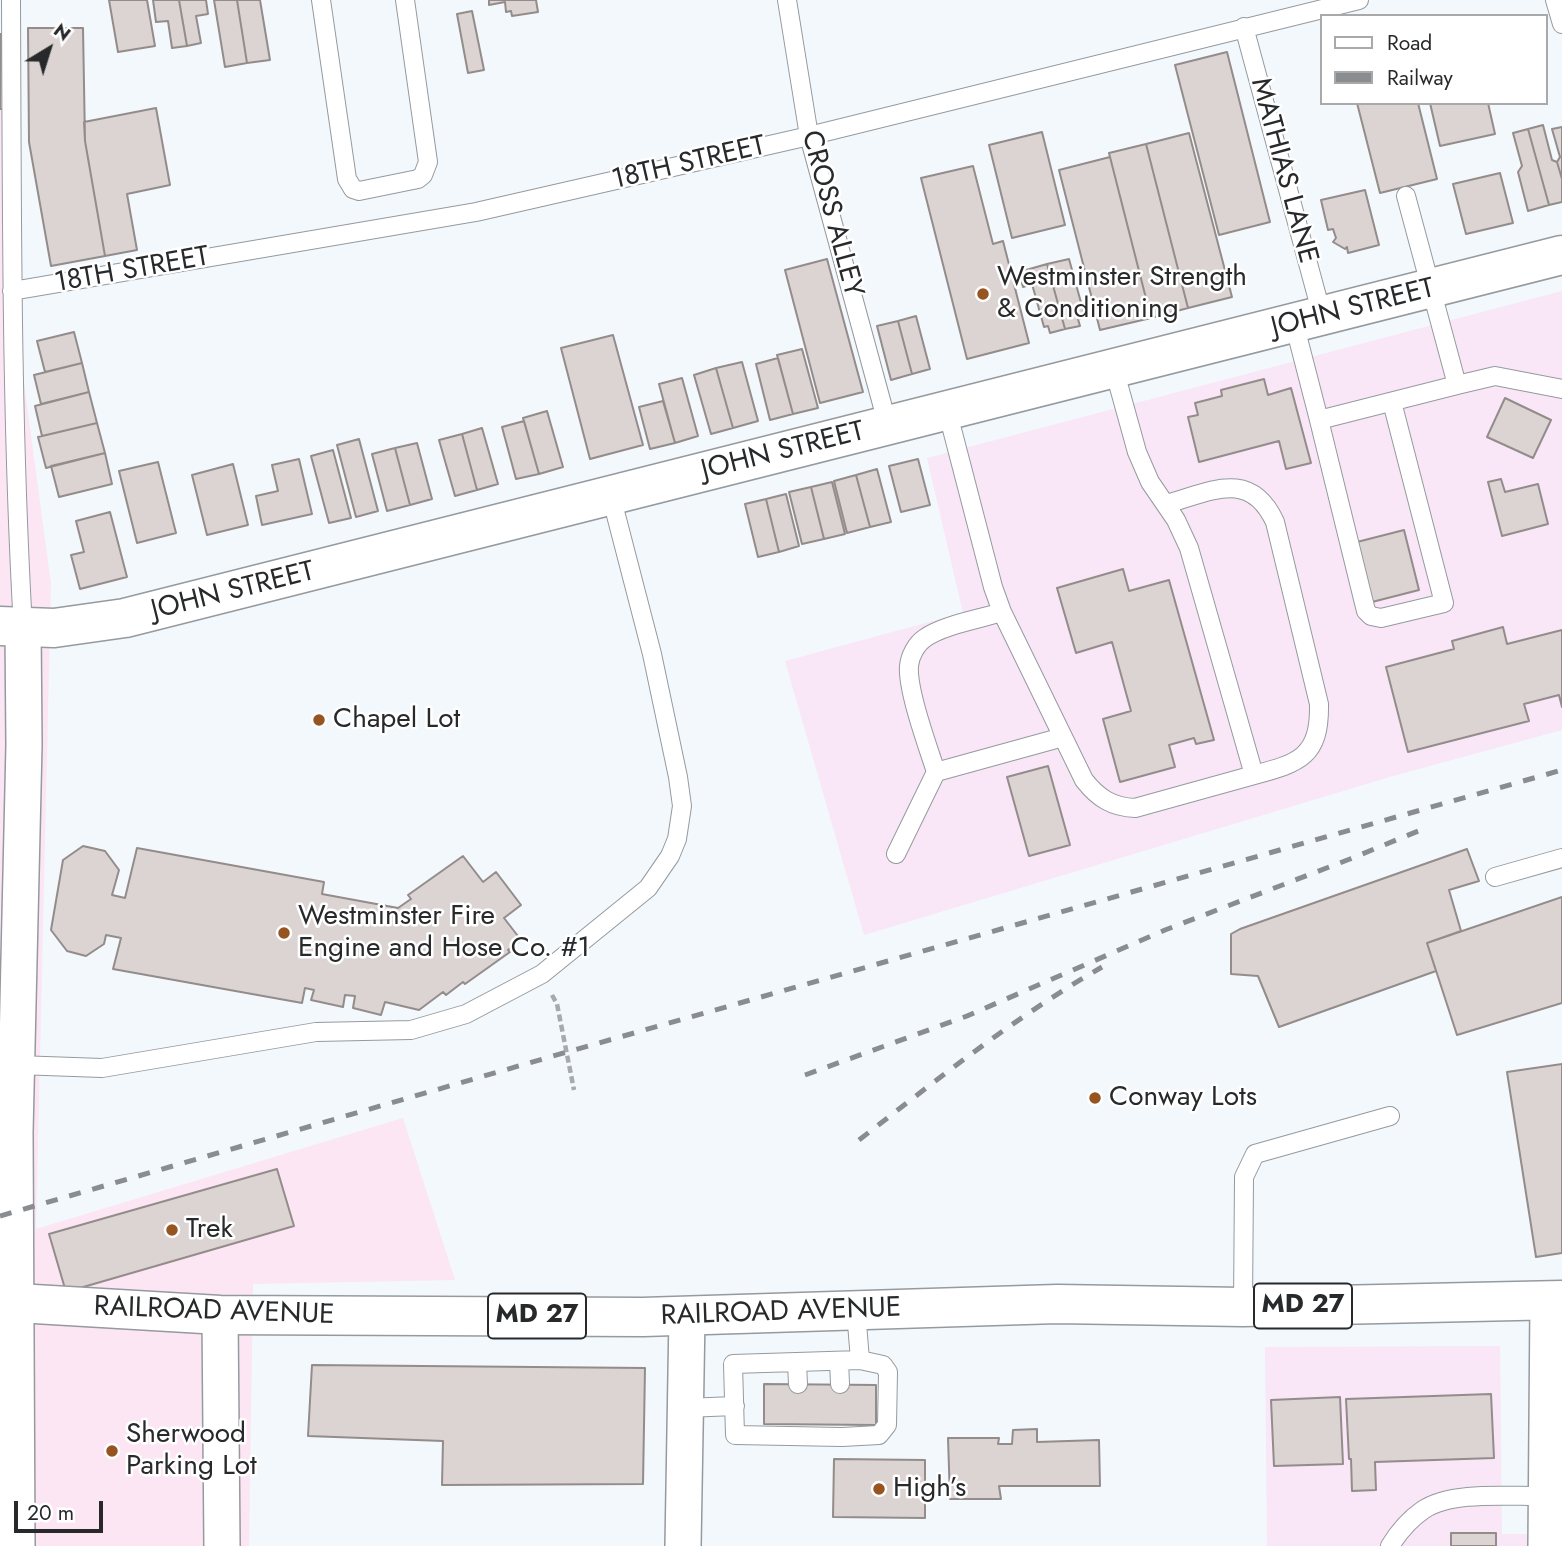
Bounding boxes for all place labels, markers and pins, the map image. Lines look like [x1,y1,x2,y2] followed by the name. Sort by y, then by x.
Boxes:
[997,261,1247,327] place label: Westminster Strength & Conditioning
[975,286,991,302] marker: Westminster Strength & Conditioning
[333,703,460,737] place label: Chapel Lot
[311,712,327,728] marker: Chapel Lot
[298,900,590,966] place label: Westminster Fire Engine and Hose Co. #1
[276,925,292,941] marker: Westminster Fire Engine and Hose Co. #1
[1109,1081,1257,1115] place label: Conway Lots
[1087,1090,1103,1106] marker: Conway Lots
[186,1213,233,1247] place label: Trek
[164,1222,180,1238] marker: Trek
[126,1418,257,1484] place label: Sherwood Parking Lot
[104,1443,120,1459] marker: Sherwood Parking Lot
[893,1472,966,1506] place label: High’s
[871,1481,887,1497] marker: High’s

